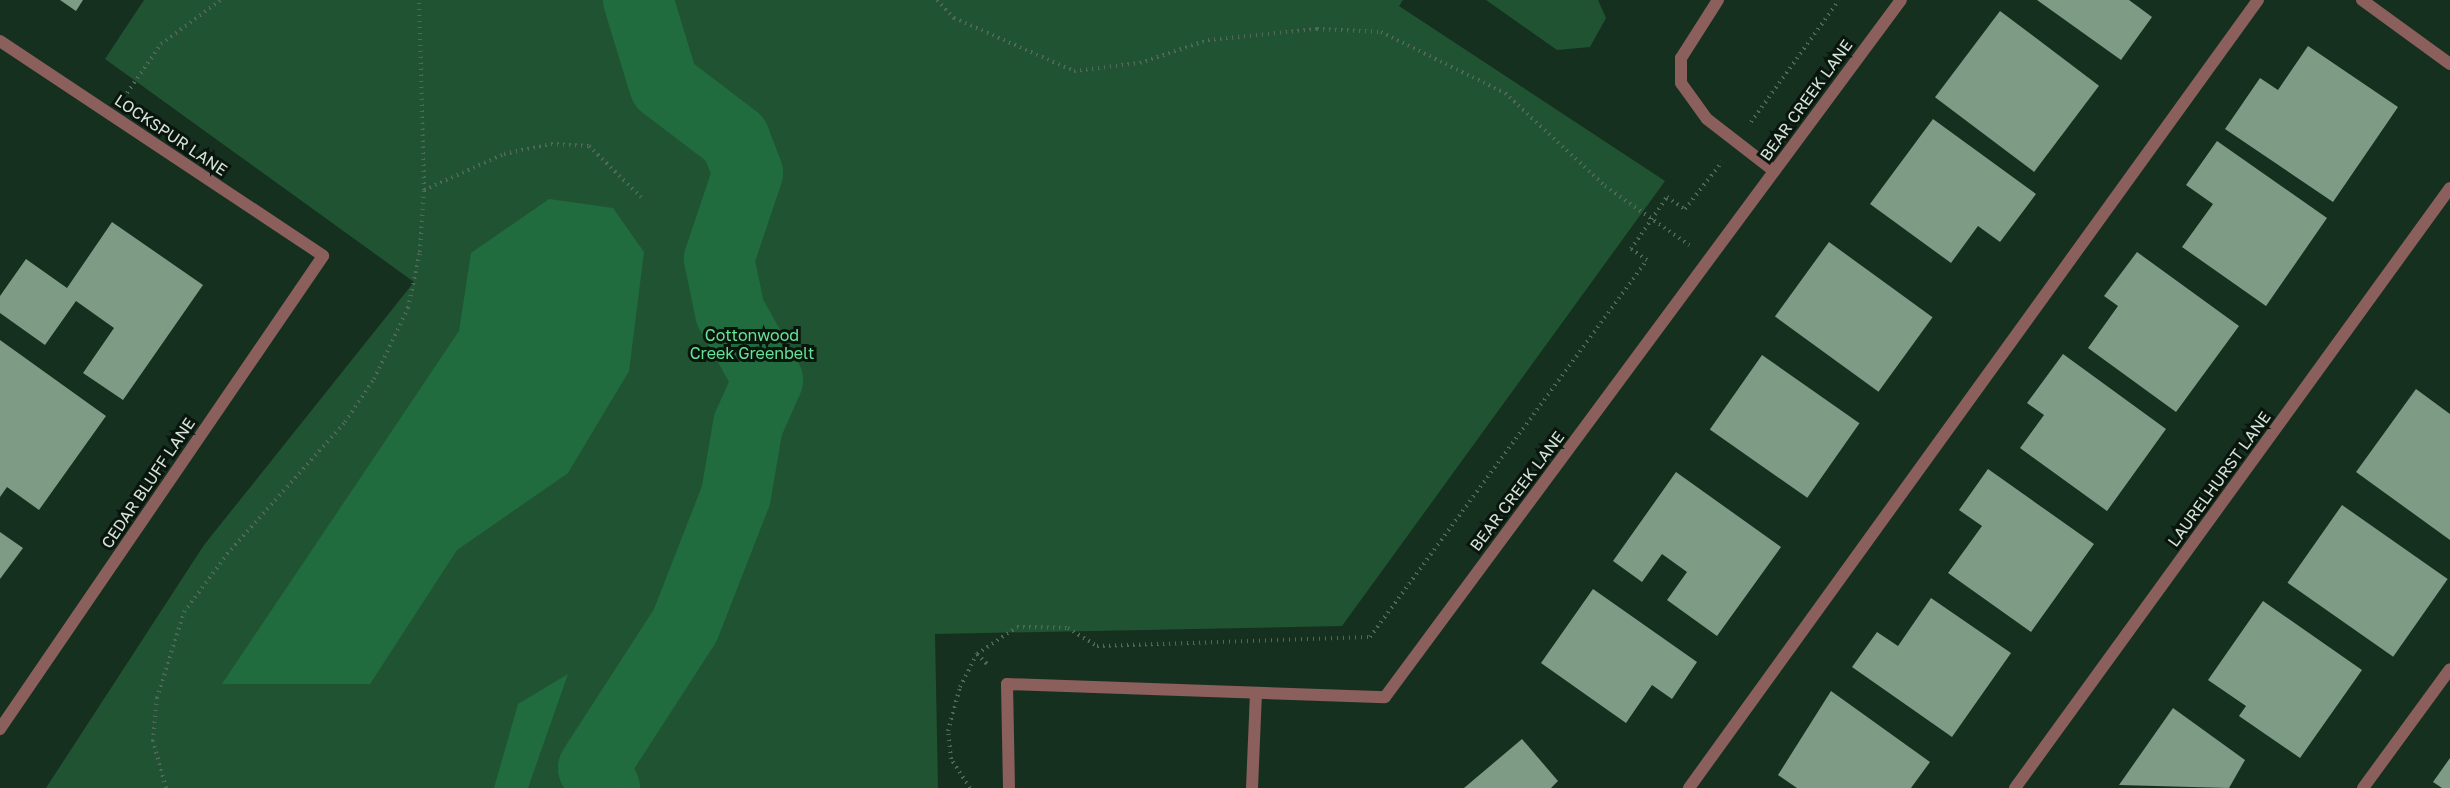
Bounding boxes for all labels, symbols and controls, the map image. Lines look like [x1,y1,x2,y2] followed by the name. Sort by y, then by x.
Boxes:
[1756,36,1856,164] street label: BEAR CREEK LANE
[111,90,231,180] street label: LOCKSPUR LANE
[690,325,814,363] park label: Cottonwood Creek Greenbelt
[2164,408,2274,550] street label: LAURELHURST LANE
[97,414,199,552] street label: CEDAR BLUFF LANE
[1466,427,1568,555] street label: BEAR CREEK LANE

